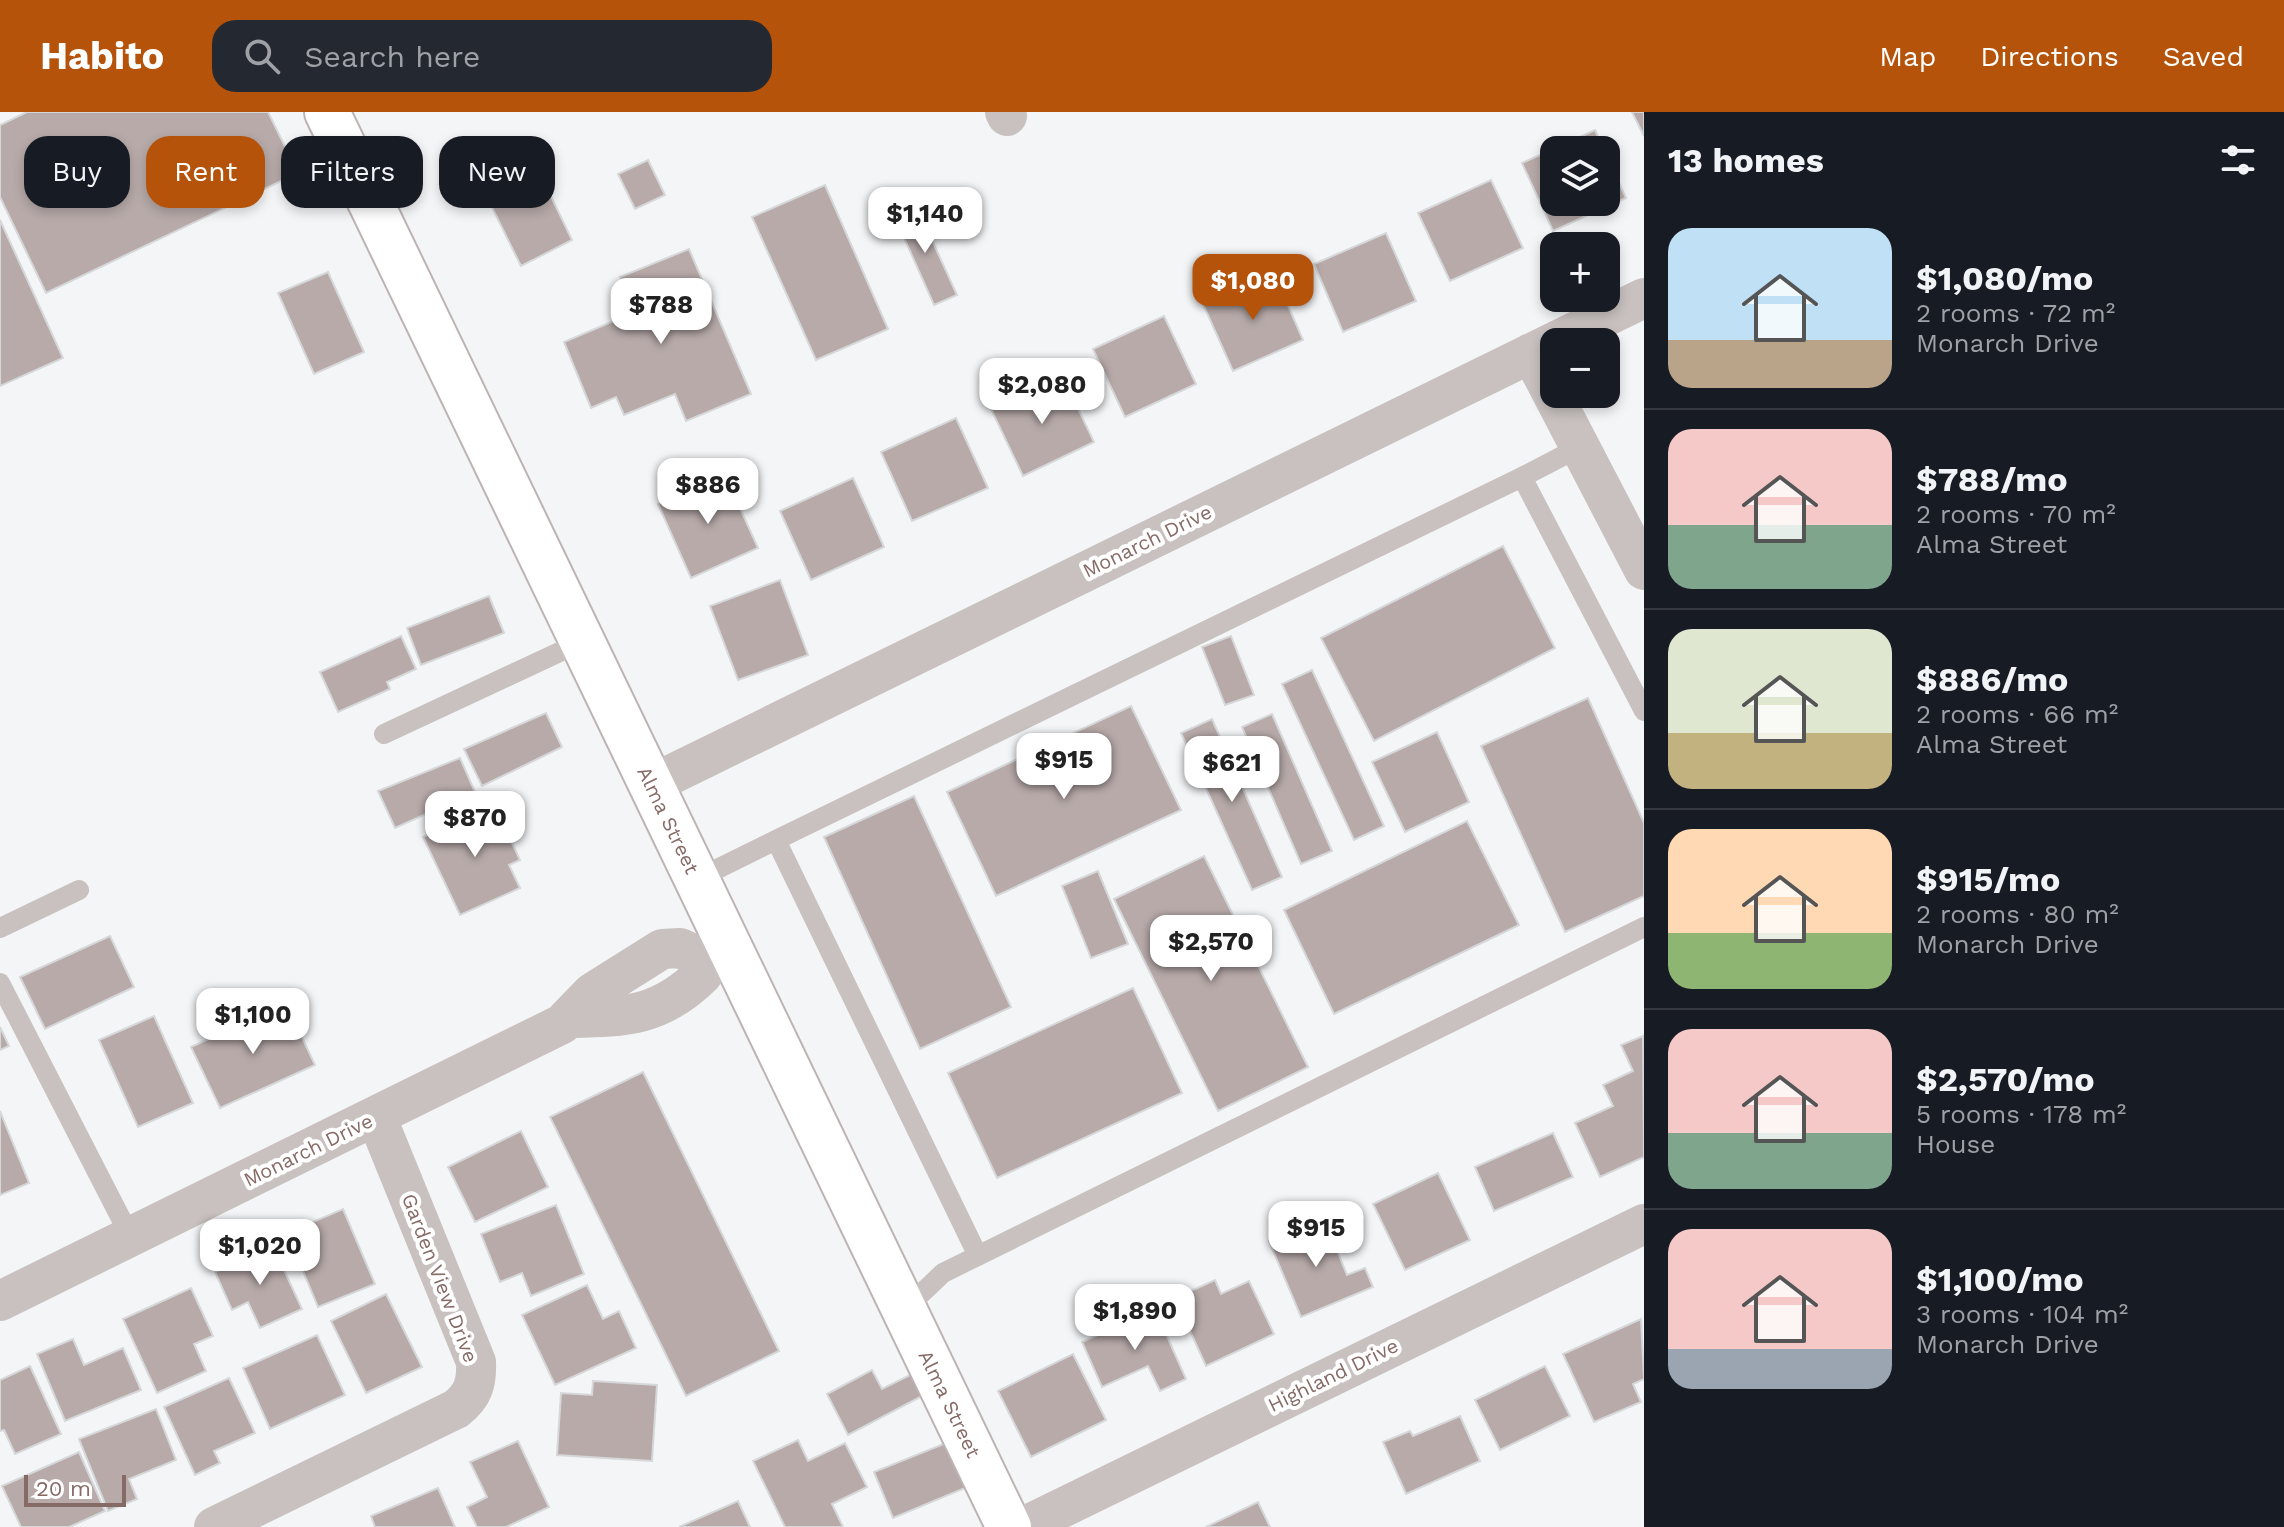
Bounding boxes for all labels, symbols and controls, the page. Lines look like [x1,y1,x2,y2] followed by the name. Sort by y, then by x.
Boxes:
[212,20,772,92] search box
[40,34,164,78] text: Habito
[240,34,284,78] icon: search
[304,39,480,74] text: Search here
[1879,40,1936,73] text: Map
[1980,40,2119,73] text: Directions
[2163,40,2244,73] text: Saved
[24,136,130,208] chip: Buy
[146,136,265,208] chip: Rent
[281,136,423,208] chip: Filters
[439,136,555,208] chip: New
[1540,136,1620,408] map controls
[1540,136,1620,216] button: layers
[2216,138,2260,182] icon: filters
[1668,140,1824,180] text: 13 homes
[860,187,990,255] pin: $1,140
[886,198,964,228] text: $1,140
[1540,232,1620,312] button: +
[1188,254,1318,322] pin: $1,080
[1916,258,2093,298] text: $1,080/mo
[1732,260,1828,356] icon: home
[1211,265,1295,295] text: $1,080
[614,278,708,346] pin: $788
[629,289,693,319] text: $788
[1916,298,2115,328] text: 2 rooms · 72 m²
[1540,328,1620,408] button: −
[1916,328,2099,358] text: Monarch Drive
[977,358,1107,426] pin: $2,080
[997,369,1087,399] text: $2,080
[661,458,755,526] pin: $886
[1916,459,2068,499] text: $788/mo
[1732,461,1828,557] icon: home
[675,469,741,499] text: $886
[1079,499,1215,583] street label: Monarch Drive
[1916,499,2116,529] text: 2 rooms · 70 m²
[1916,529,2067,559] text: Alma Street
[1916,659,2069,699] text: $886/mo
[1732,661,1828,757] icon: home
[1916,699,2118,729] text: 2 rooms · 66 m²
[1916,729,2067,759] text: Alma Street
[1017,733,1111,801] pin: $915
[1185,736,1279,804] pin: $621
[1034,744,1094,774] text: $915
[1202,747,1262,777] text: $621
[632,762,705,878] street label: Alma Street
[428,791,522,859] pin: $870
[443,802,507,832] text: $870
[1916,859,2060,899] text: $915/mo
[1732,861,1828,957] icon: home
[1916,899,2119,929] text: 2 rooms · 80 m²
[1146,915,1276,983] pin: $2,570
[1168,926,1254,956] text: $2,570
[1916,929,2099,959] text: Monarch Drive
[188,988,318,1056] pin: $1,100
[214,999,292,1029] text: $1,100
[1916,1059,2095,1099] text: $2,570/mo
[1732,1061,1828,1157] icon: home
[1916,1099,2126,1129] text: 5 rooms · 178 m²
[240,1108,376,1192] street label: Monarch Drive
[1916,1129,1995,1159] text: House
[397,1190,483,1366] street label: Garden View Drive
[1269,1201,1363,1269] pin: $915
[1286,1212,1346,1242] text: $915
[195,1219,325,1287] pin: $1,020
[218,1230,302,1260] text: $1,020
[1916,1259,2084,1299] text: $1,100/mo
[1732,1261,1828,1357] icon: home
[1070,1284,1200,1352] pin: $1,890
[1093,1295,1177,1325] text: $1,890
[1916,1299,2128,1329] text: 3 rooms · 104 m²
[1916,1329,2099,1359] text: Monarch Drive
[1264,1333,1402,1417] street label: Highland Drive
[914,1346,986,1462] street label: Alma Street
[24,1471,126,1507] scale bar
[36,1476,91,1501] text: 20 m

